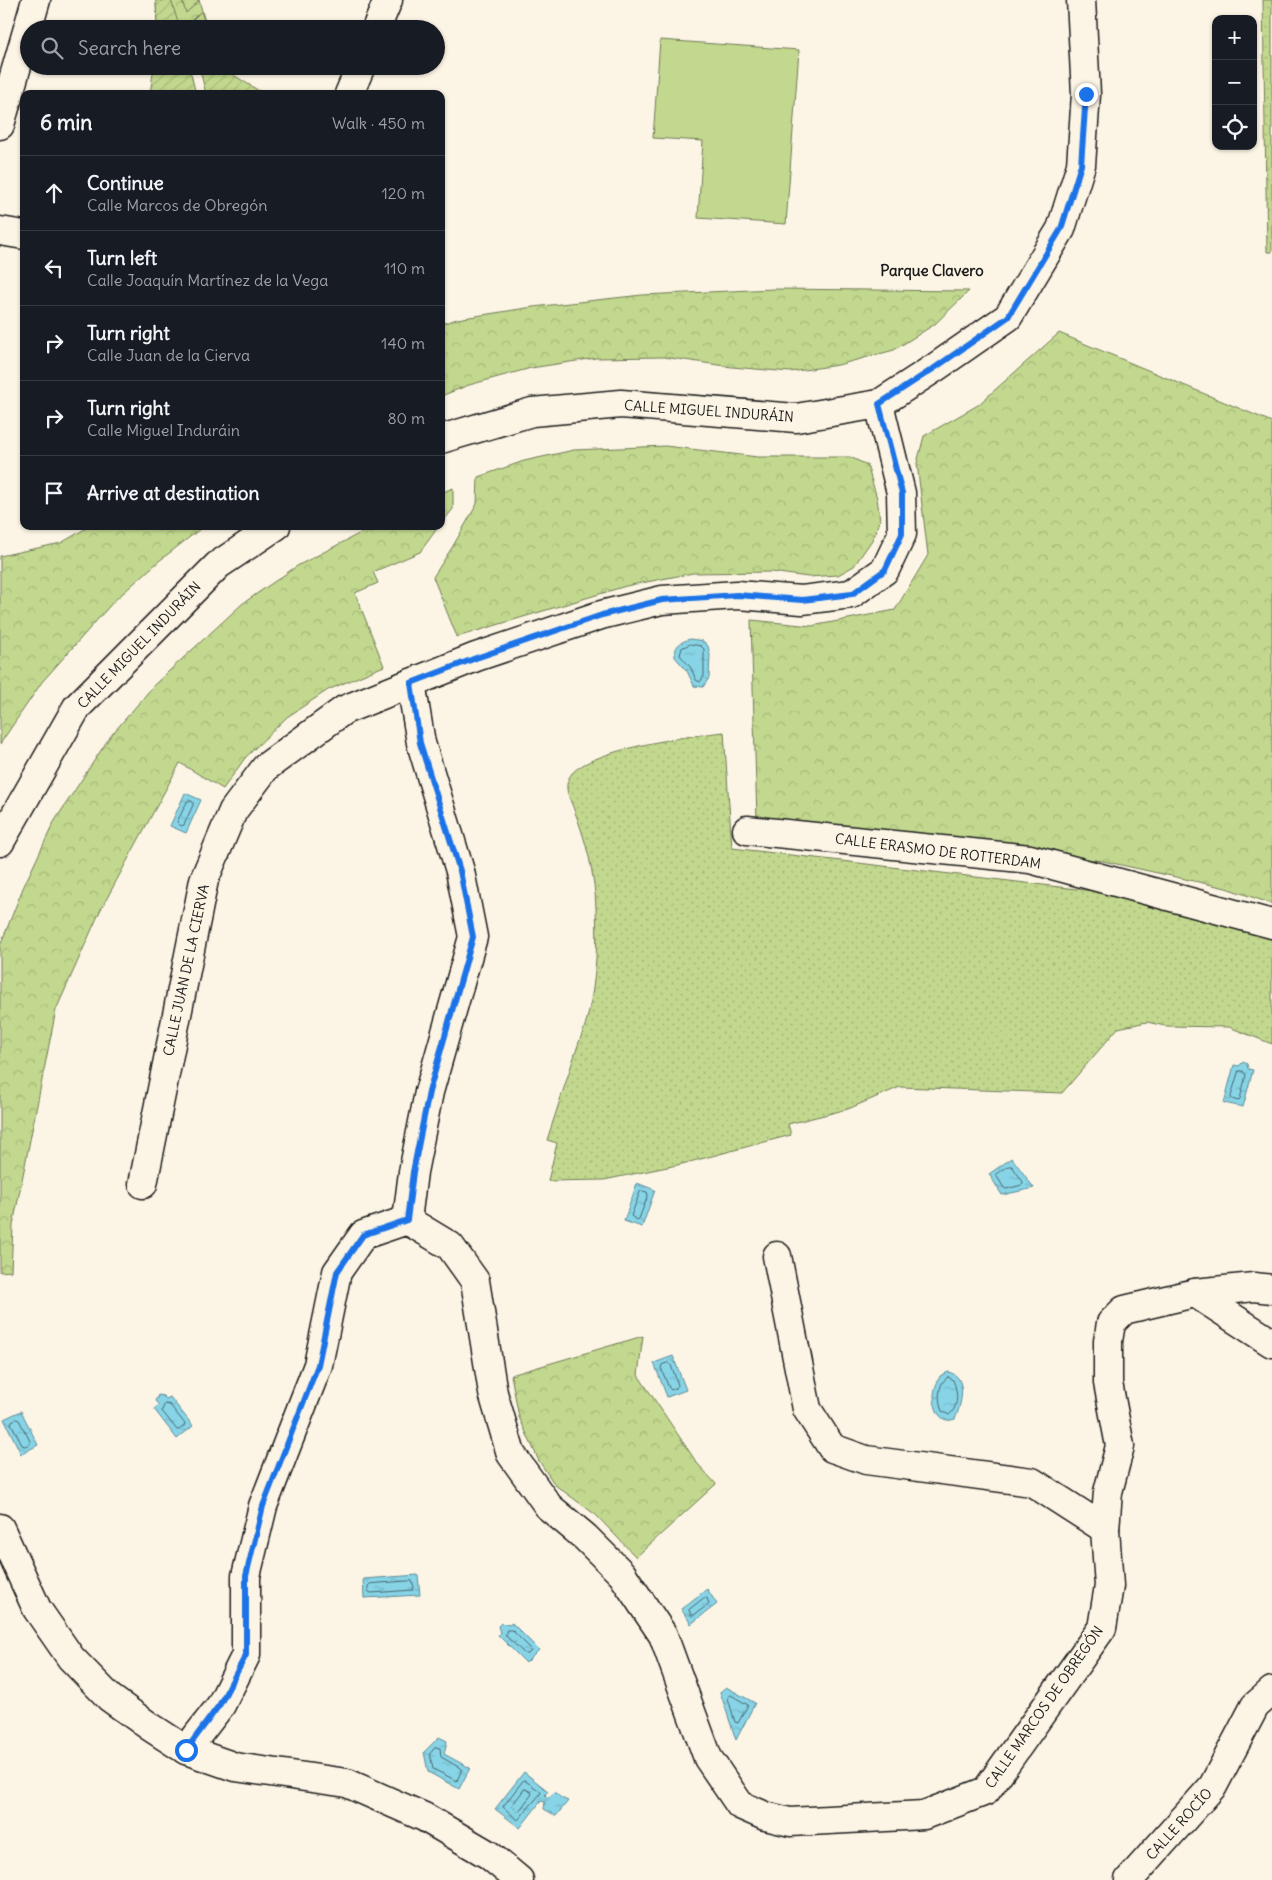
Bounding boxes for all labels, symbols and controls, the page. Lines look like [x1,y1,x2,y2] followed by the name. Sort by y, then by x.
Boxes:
[1212,15,1257,150] map controls
[1212,15,1257,60] button: +
[20,20,445,75] search box
[38,34,66,62] icon: search
[78,36,181,60] text: Search here
[1212,60,1257,105] button: −
[1075,83,1098,106] route end
[1212,105,1257,150] button: locate
[40,109,92,136] text: 6 min
[332,113,425,133] text: Walk · 450 m
[87,171,164,195] text: Continue
[40,179,68,207] icon: ahead
[382,183,425,203] text: 120 m
[87,195,267,215] text: Calle Marcos de Obregón
[87,246,157,270] text: Turn left
[40,254,68,282] icon: left
[384,258,425,278] text: 110 m
[880,261,984,281] district label: Parque Clavero
[87,270,328,290] text: Calle Joaquín Martínez de la Vega
[87,321,170,345] text: Turn right
[40,329,68,357] icon: right
[381,333,425,353] text: 140 m
[87,345,250,365] text: Calle Juan de la Cierva
[87,396,170,420] text: Turn right
[624,396,794,426] street label: CALLE MIGUEL INDURÁIN
[40,404,68,432] icon: right
[387,408,425,428] text: 80 m
[87,420,240,440] text: Calle Miguel Induráin
[40,479,68,507] icon: arrive
[87,481,260,505] text: Arrive at destination
[73,578,205,712] street label: CALLE MIGUEL INDURÁIN
[834,829,1042,873] street label: CALLE ERASMO DE ROTTERDAM
[159,882,213,1058] street label: CALLE JUAN DE LA CIERVA
[981,1622,1107,1792] street label: CALLE MARCOS DE OBREGÓN
[175,1739,198,1762] route start
[1142,1784,1216,1864] street label: CALLE ROCÍO

